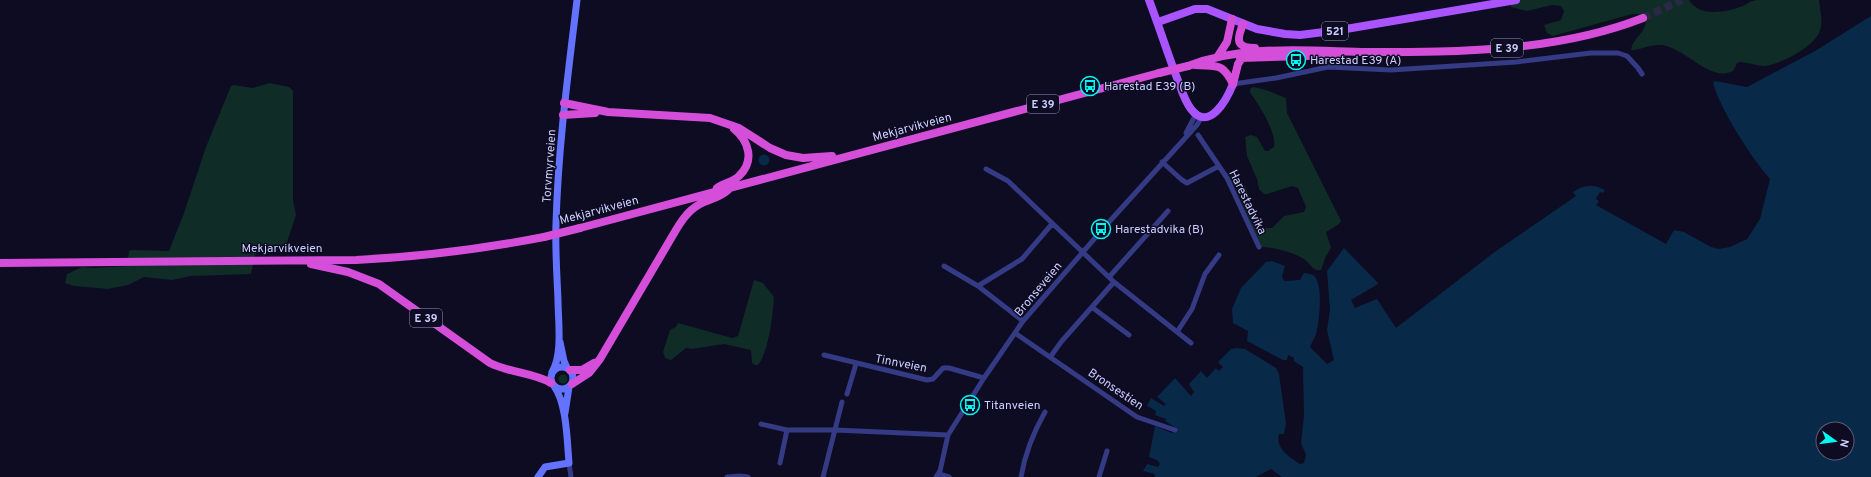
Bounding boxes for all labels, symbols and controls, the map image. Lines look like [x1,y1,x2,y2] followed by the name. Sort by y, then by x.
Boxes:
[1322,22,1348,40] road number: 521
[1491,39,1523,57] road number: E 39
[1285,49,1307,71] bus stop icon: Harestad E39 (A)
[1310,53,1401,69] place label: Harestad E39 (A)
[1079,75,1101,97] bus stop icon: Harestad E39 (B)
[1104,79,1195,95] place label: Harestad E39 (B)
[1027,95,1059,113] road number: E 39
[871,110,954,146] street label: Mekjarvikveien
[539,129,561,203] street label: Torvmyrveien
[1225,167,1270,237] street label: Harestadvika
[558,193,641,229] street label: Mekjarvikveien
[1090,218,1112,240] bus stop icon: Harestadvika (B)
[1115,222,1204,238] place label: Harestadvika (B)
[241,241,323,257] street label: Mekjarvikveien
[1011,259,1066,320] street label: Bronseveien
[410,309,442,327] road number: E 39
[873,351,928,377] street label: Tinnveien
[1085,365,1146,414] street label: Bronsestien
[959,394,981,416] bus stop icon: Titanveien
[984,398,1041,414] place label: Titanveien
[1815,421,1855,461] north arrow
[1836,438,1851,449] text: N

